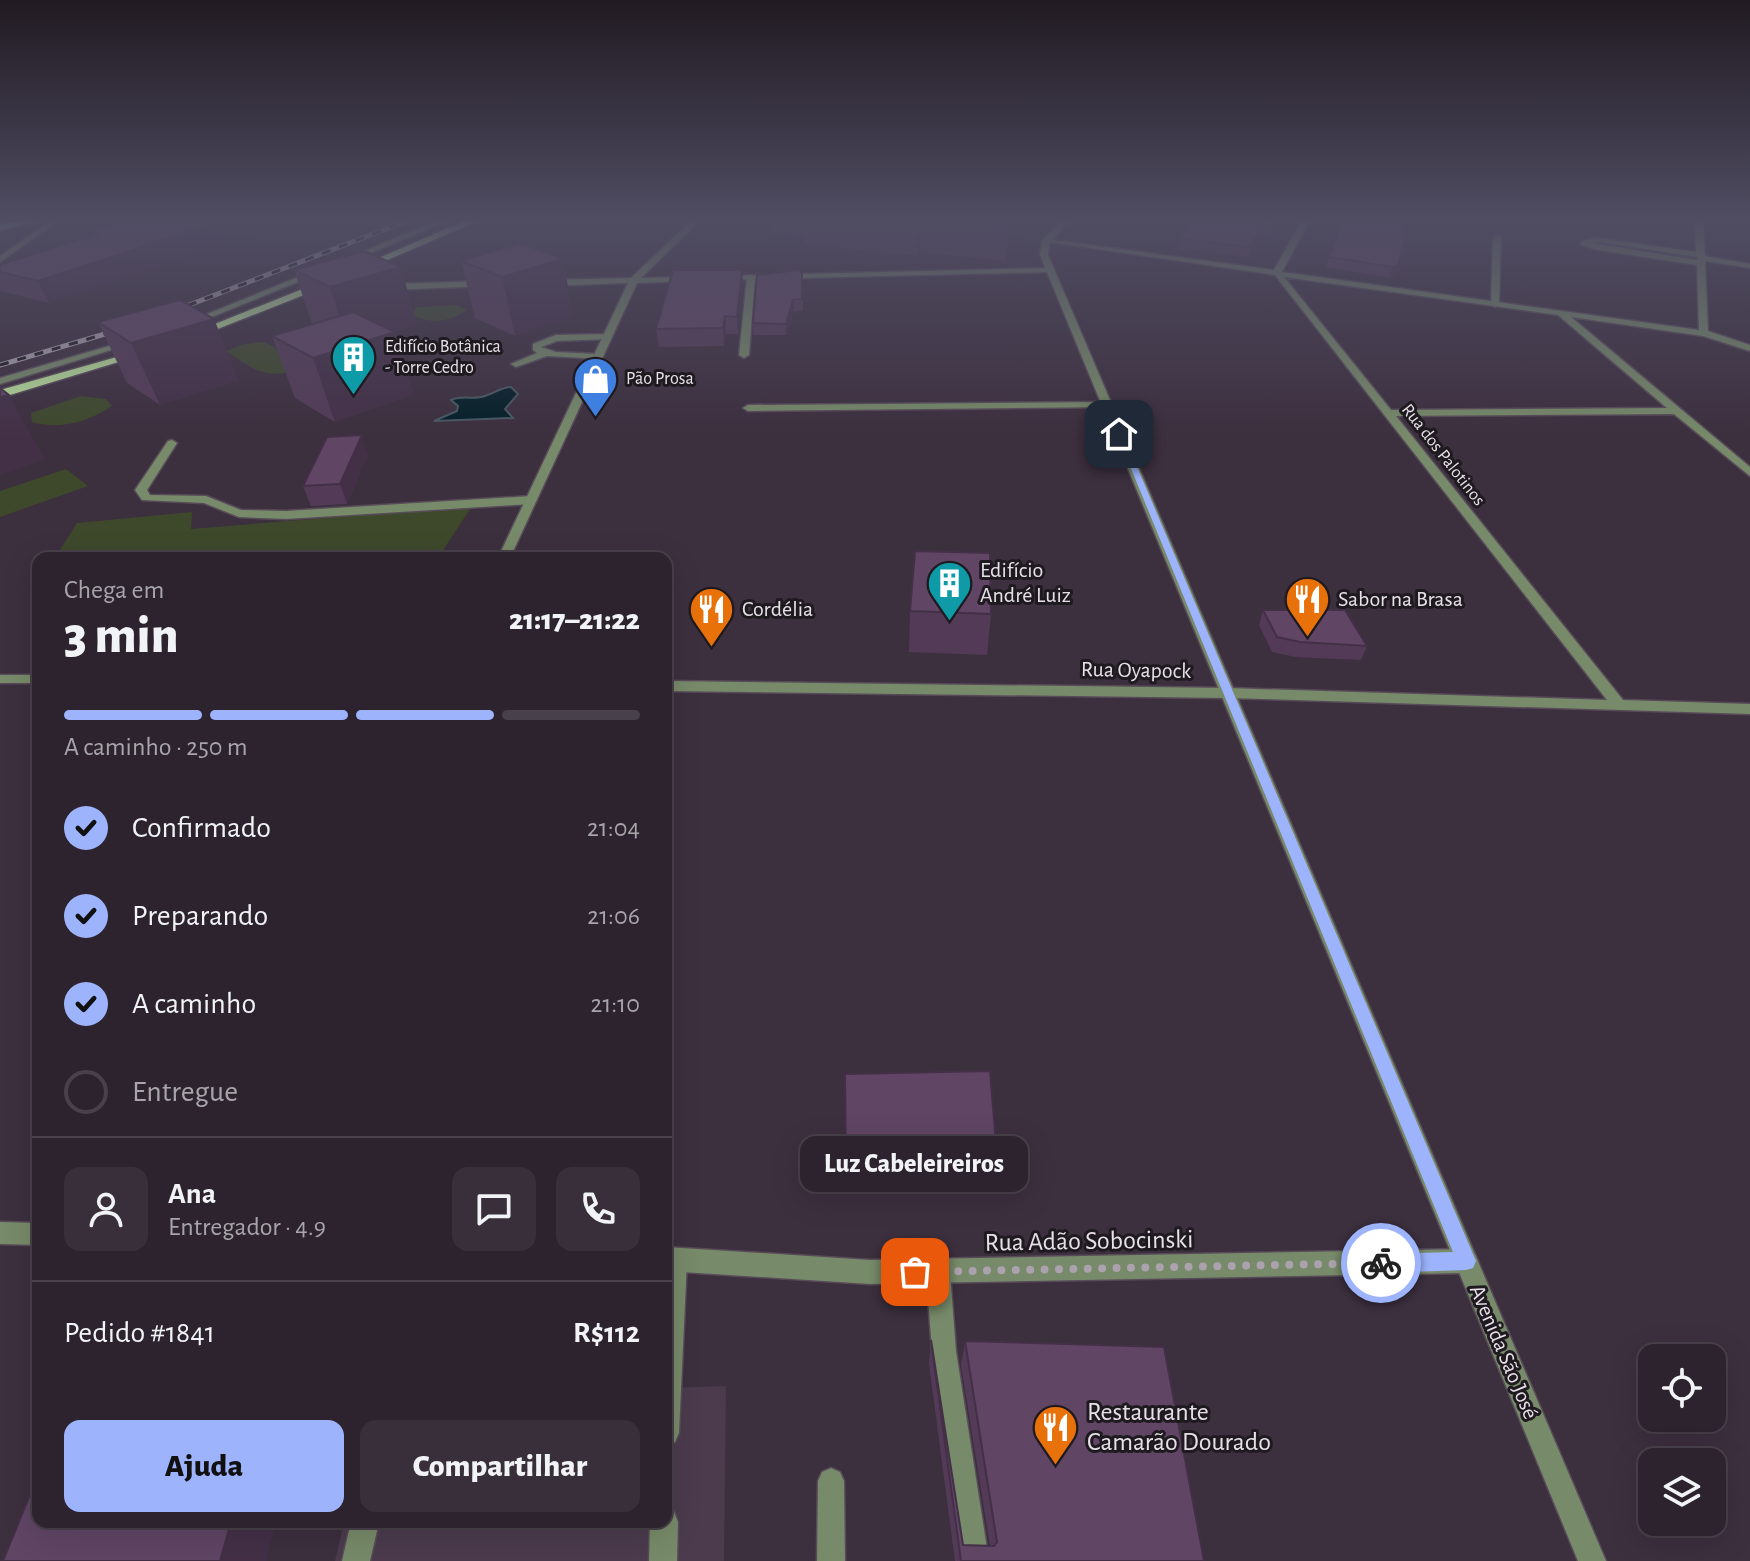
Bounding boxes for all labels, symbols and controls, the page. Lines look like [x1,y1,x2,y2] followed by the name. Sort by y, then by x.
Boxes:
[330,333,378,396] building icon: Edifício Botânica - Torre Cedro
[385,338,501,377] place label: Edifício Botânica - Torre Cedro
[571,355,619,418] shop icon: Pão Prosa
[626,370,694,388] place label: Pão Prosa
[1085,400,1153,468] pin
[1398,401,1488,509] street label: Rua dos Palotinos
[1097,412,1141,456] icon: home
[925,559,973,622] building icon: Edifício André Luiz
[980,559,1071,606] place label: Edifício André Luiz
[1283,575,1331,638] restaurant icon: Sabor na Brasa
[64,577,164,603] text: Chega em
[687,585,735,648] restaurant icon: Cordélia
[1338,588,1463,610] place label: Sabor na Brasa
[742,598,813,620] place label: Cordélia
[509,605,640,635] text: 21:17–21:22
[64,610,178,662] text: 3 min
[1081,658,1191,682] street label: Rua Oyapock
[64,734,248,760] text: A caminho · 250 m
[64,806,108,850] icon: check
[132,813,271,843] text: Confirmado
[587,815,640,841] text: 21:04
[64,894,108,938] icon: check
[132,901,268,931] text: Preparando
[587,903,640,929] text: 21:06
[64,982,108,1026] icon: check
[132,989,256,1019] text: A caminho
[591,991,640,1017] text: 21:10
[132,1077,238,1107] text: Entregue
[801,1136,1029,1192] callout: Luz Cabeleireiros
[824,1151,1004,1177] text: Luz Cabeleireiros
[64,1167,148,1251] button: person
[452,1167,536,1251] button: chat
[556,1167,640,1251] button: phone
[168,1179,216,1209] text: Ana
[168,1214,326,1240] text: Entregador · 4.9
[1341,1223,1421,1303] courier
[984,1226,1194,1256] street label: Rua Adão Sobocinski
[881,1238,949,1306] pin
[1359,1241,1403,1285] icon: bike
[893,1250,937,1294] icon: bag
[1466,1282,1542,1422] street label: Avenida São José
[64,1318,215,1348] text: Pedido #1841
[573,1318,640,1348] text: R$112
[1638,1344,1726,1536] map controls
[1638,1344,1726,1432] button: locate
[1087,1399,1271,1455] place label: Restaurante Camarão Dourado
[1032,1403,1080,1466] restaurant icon: Restaurante Camarão Dourado
[64,1420,344,1512] button: Ajuda
[360,1420,640,1512] button: Compartilhar
[1638,1448,1726,1536] button: layers

